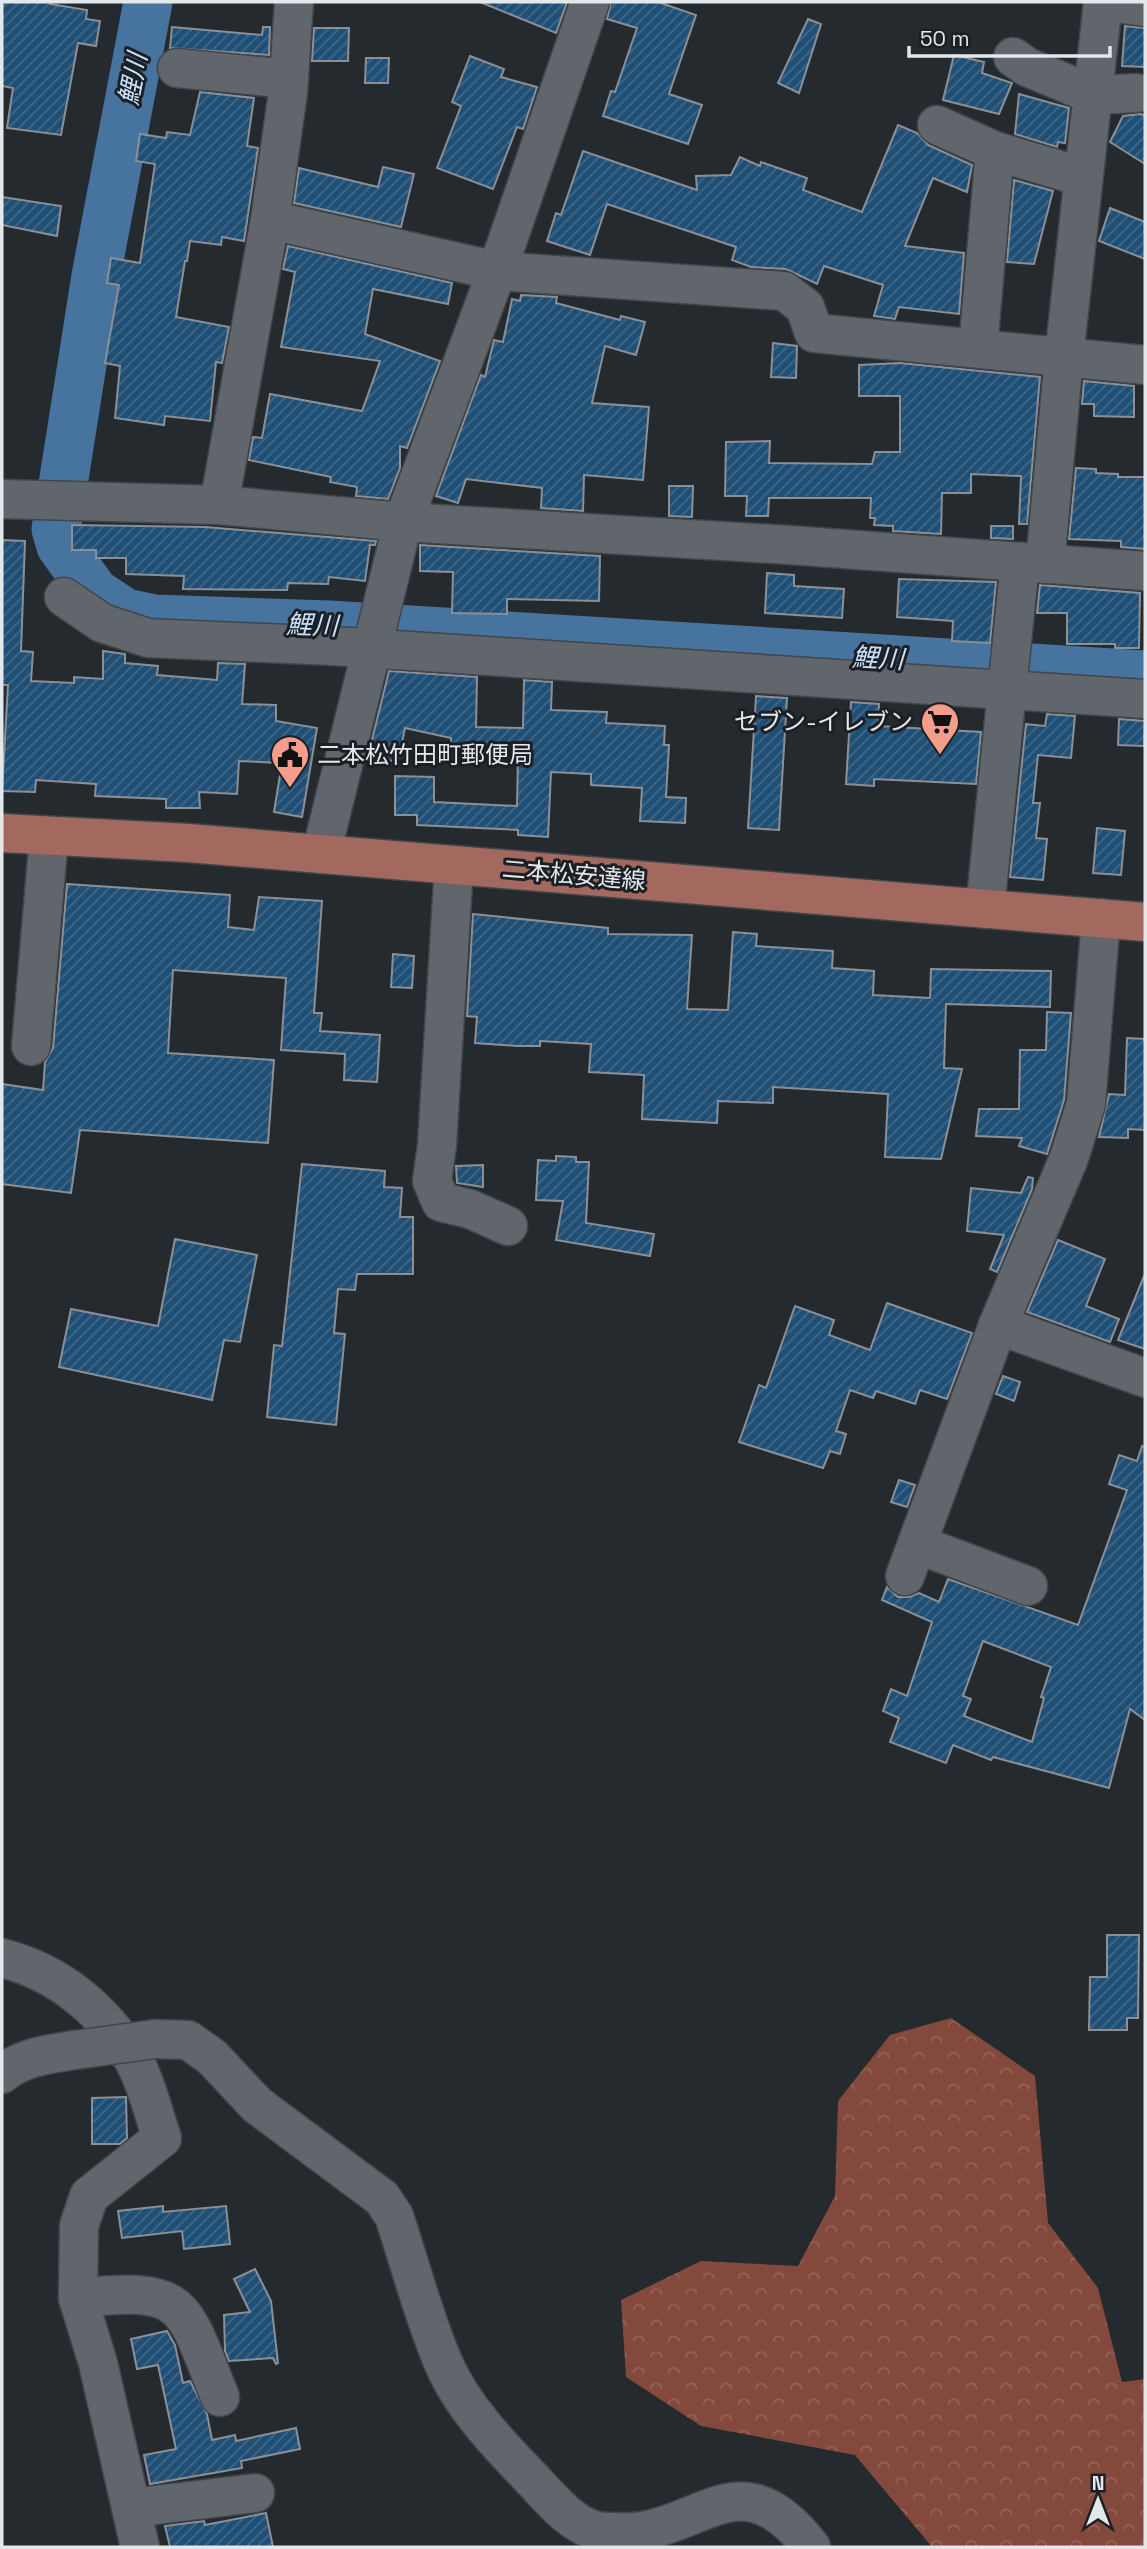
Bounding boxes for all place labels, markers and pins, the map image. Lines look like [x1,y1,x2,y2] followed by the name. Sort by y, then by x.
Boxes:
[919,701,961,756] supermarket icon: セブン-イレブン
[734,706,913,737] place label: セブン-イレブン
[269,734,311,789] public building icon: 二本松竹田町郵便局
[317,739,533,770] place label: 二本松竹田町郵便局

